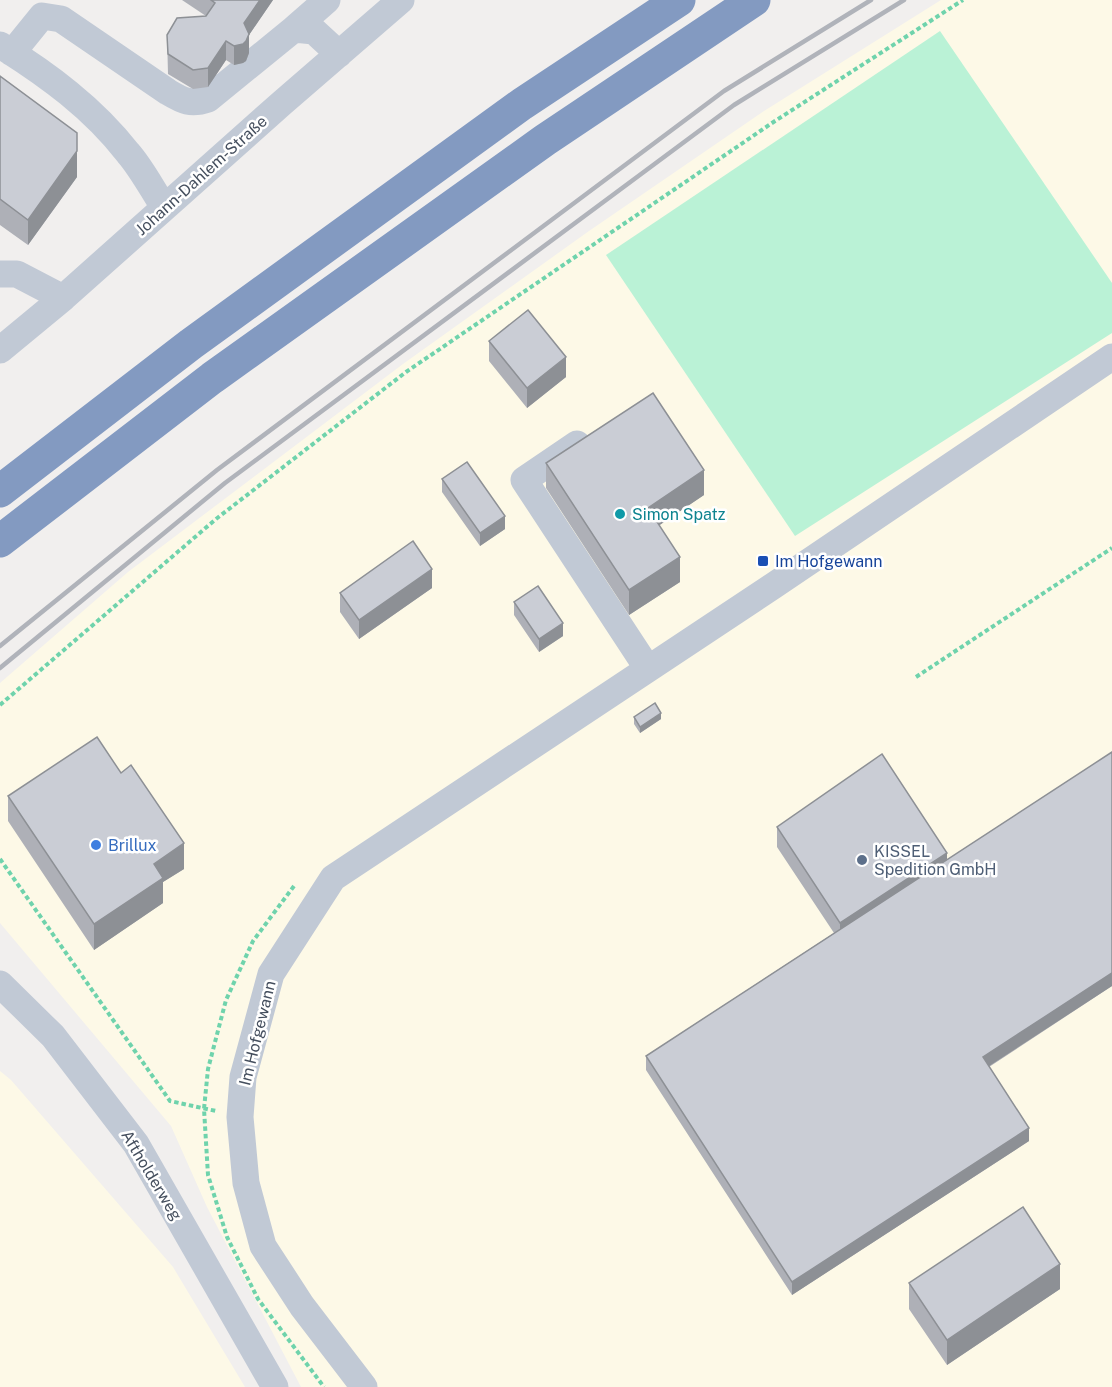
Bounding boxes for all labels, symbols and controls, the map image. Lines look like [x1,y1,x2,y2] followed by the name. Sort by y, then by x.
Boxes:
[132,111,271,239] street label: Johann-Dahlem-Straße
[632,505,726,524] place label: Simon Spatz
[613,507,627,521] marker: Simon Spatz
[775,552,882,571] place label: Im Hofgewann
[756,554,770,568] marker: Im Hofgewann
[108,836,157,855] place label: Brillux
[89,838,103,852] marker: Brillux
[874,842,997,879] place label: KISSEL Spedition GmbH
[855,853,869,867] marker: KISSEL Spedition GmbH
[235,979,280,1088] street label: Im Hofgewann
[117,1127,186,1224] street label: Aftholderweg

